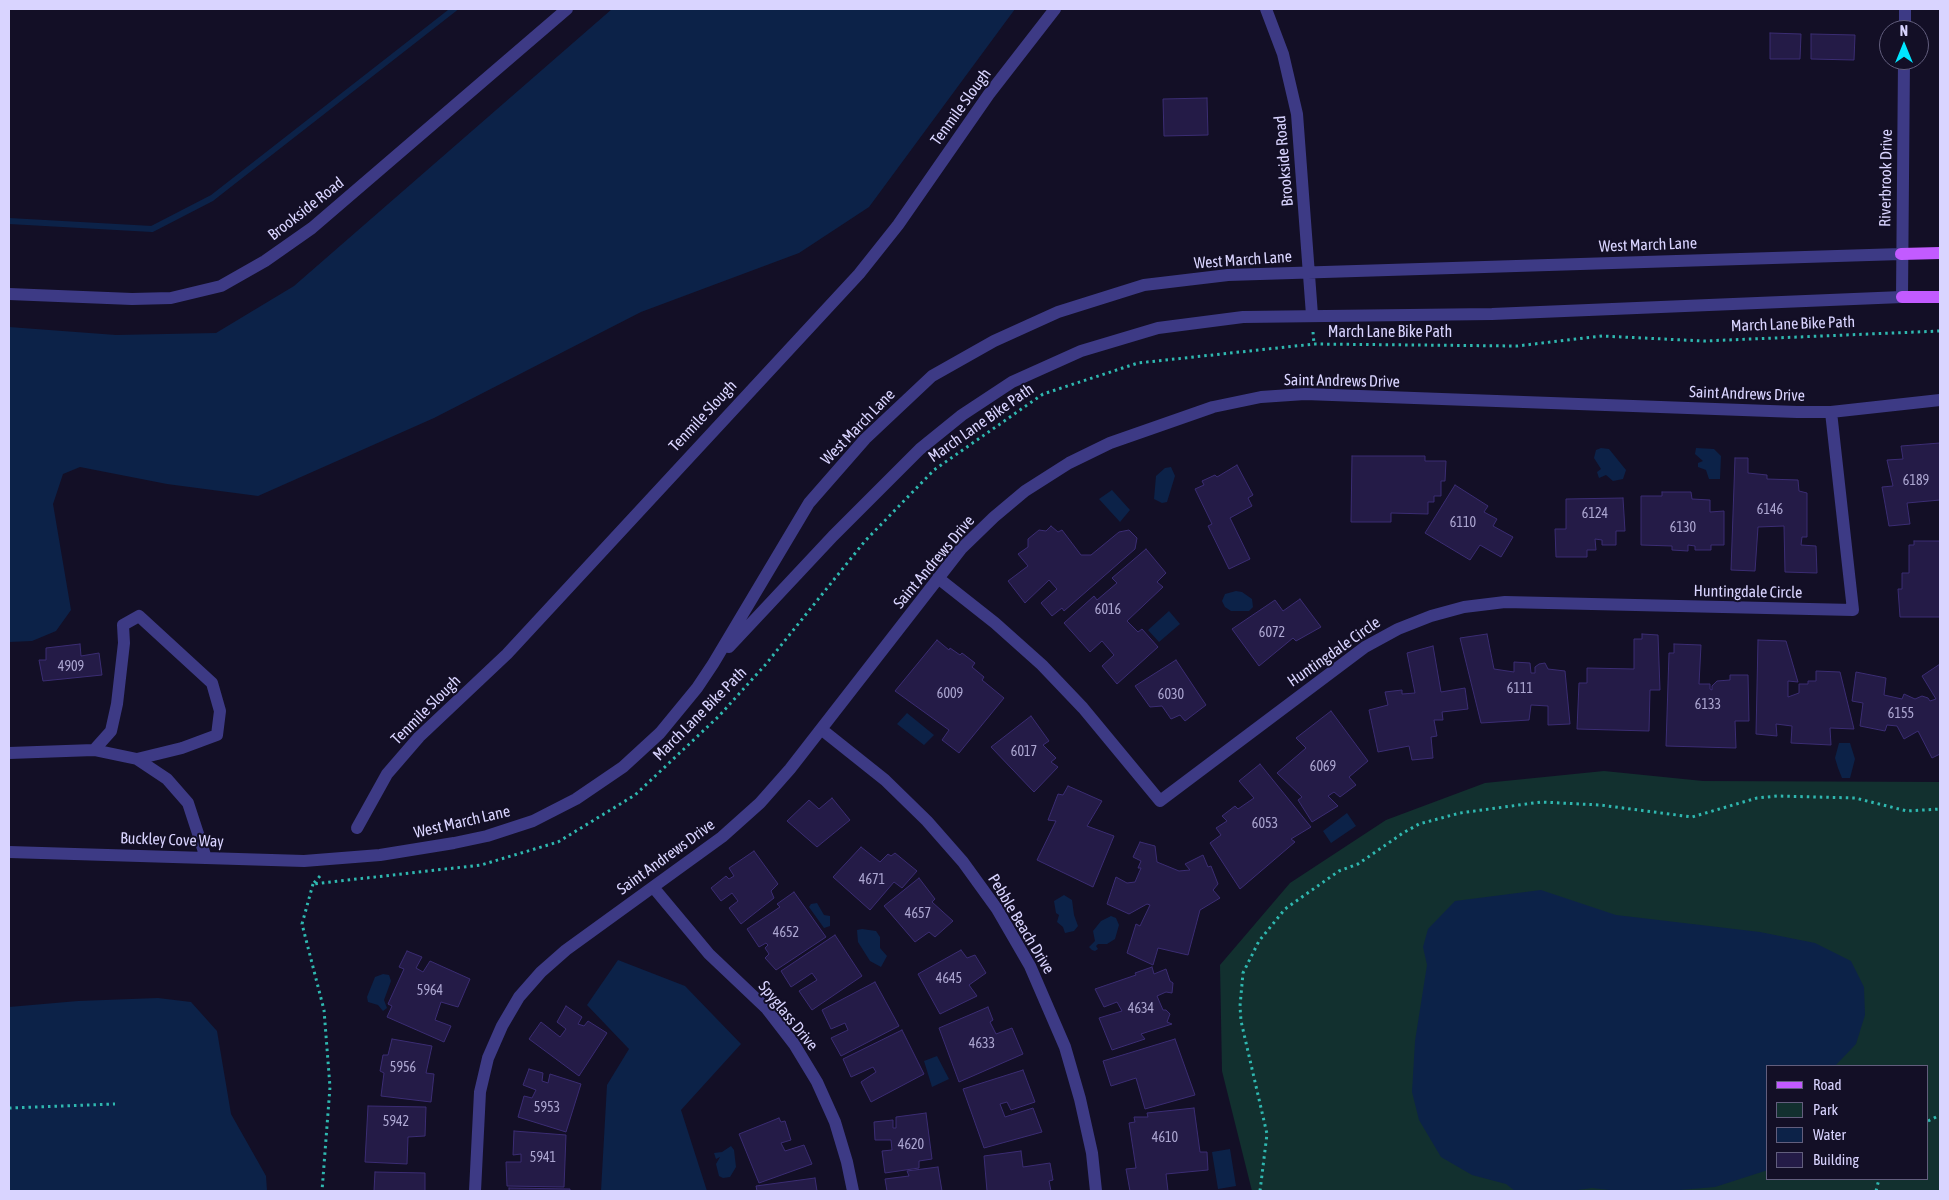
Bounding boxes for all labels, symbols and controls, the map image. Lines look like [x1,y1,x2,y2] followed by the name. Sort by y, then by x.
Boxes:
[1879,20,1929,70] north arrow
[1900,23,1908,39] text: N
[927,65,995,149] street label: Tenmile Slough
[1270,115,1298,207] street label: Brookside Road
[1876,129,1896,227] street label: Riverbrook Drive
[264,173,348,245] street label: Brookside Road
[1599,234,1697,256] street label: West March Lane
[1193,247,1293,273] street label: West March Lane
[1731,312,1855,336] street label: March Lane Bike Path
[1328,322,1452,342] street label: March Lane Bike Path
[1284,370,1400,392] street label: Saint Andrews Drive
[665,376,741,456] street label: Tenmile Slough
[925,379,1037,467] street label: March Lane Bike Path
[1689,382,1805,406] street label: Saint Andrews Drive
[817,385,899,469] street label: West March Lane
[1903,473,1929,489] house number: 6189
[1757,502,1783,518] house number: 6146
[1582,506,1608,522] house number: 6124
[889,511,979,613] street label: Saint Andrews Drive
[1450,515,1476,531] house number: 6110
[1670,520,1696,536] house number: 6130
[1693,581,1803,603] street label: Huntingdale Circle
[1095,602,1121,618] house number: 6016
[1284,613,1384,691] street label: Huntingdale Circle
[1259,625,1285,641] house number: 6072
[58,659,84,675] house number: 4909
[649,663,751,765] street label: March Lane Bike Path
[387,671,465,749] street label: Tenmile Slough
[1507,681,1533,697] house number: 6111
[937,686,963,702] house number: 6009
[1158,687,1184,703] house number: 6030
[1695,697,1721,713] house number: 6133
[1888,706,1914,722] house number: 6155
[1011,744,1037,760] house number: 6017
[1310,759,1336,775] house number: 6069
[412,802,512,842] street label: West March Lane
[613,815,719,899] street label: Saint Andrews Drive
[1252,816,1278,832] house number: 6053
[120,829,224,851] street label: Buckley Cove Way
[984,871,1058,977] street label: Pebble Beach Drive
[859,872,885,888] house number: 4671
[905,906,931,922] house number: 4657
[773,925,799,941] house number: 4652
[936,971,962,987] house number: 4645
[754,977,822,1055] street label: Spyglass Drive
[417,983,443,999] house number: 5964
[1128,1001,1154,1017] house number: 4634
[969,1036,995,1052] house number: 4633
[390,1060,416,1076] house number: 5956
[1766,1065,1929,1180] legend
[1813,1076,1842,1093] text: Road
[534,1100,560,1116] house number: 5953
[1813,1101,1838,1118] text: Park
[383,1114,409,1130] house number: 5942
[1813,1126,1846,1143] text: Water
[1152,1130,1178,1146] house number: 4610
[898,1137,924,1153] house number: 4620
[530,1150,556,1166] house number: 5941
[1813,1151,1859,1168] text: Building

